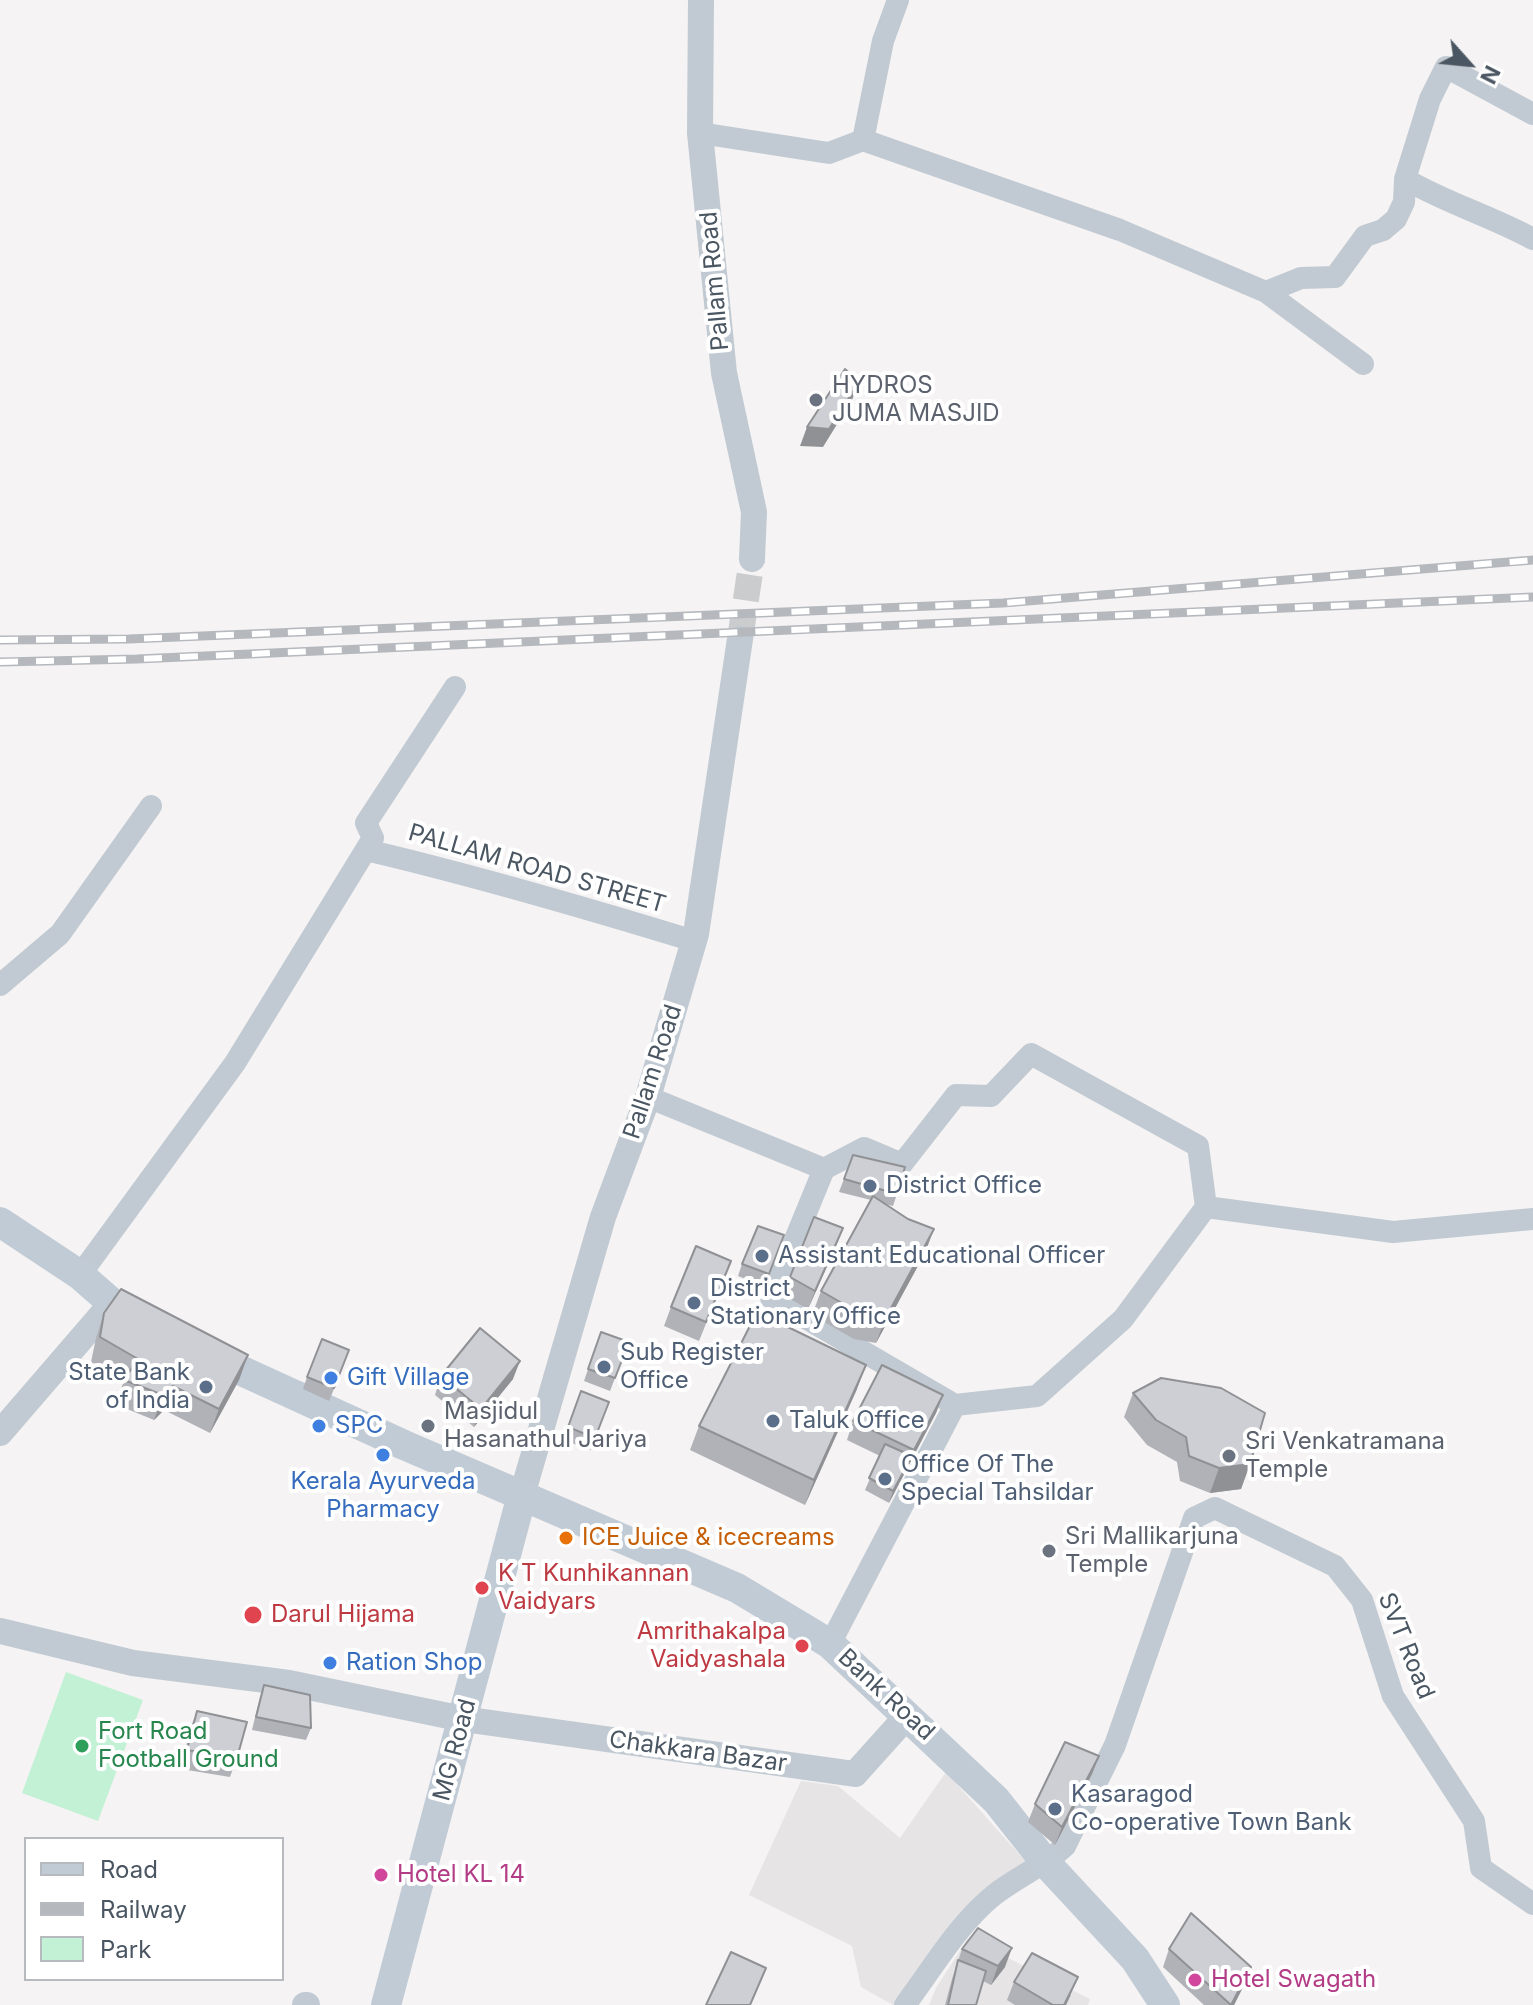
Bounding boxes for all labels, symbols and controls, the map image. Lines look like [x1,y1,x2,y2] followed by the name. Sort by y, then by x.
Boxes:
[1429,24,1509,104] north arrow
[1475,62,1506,88] text: N
[695,210,735,352] street label: Pallam Road
[832,372,1000,428] place label: HYDROS JUMA MASJID
[807,391,825,409] marker: HYDROS JUMA MASJID
[405,818,669,920] street label: PALLAM ROAD STREET
[618,1001,688,1143] street label: Pallam Road
[886,1172,1042,1200] place label: District Office
[861,1177,879,1195] marker: District Office
[778,1242,1105,1270] place label: Assistant Educational Officer
[753,1247,771,1265] marker: Assistant Educational Officer
[710,1275,901,1331] place label: District Stationary Office
[685,1294,703,1312] marker: District Stationary Office
[620,1339,764,1395] place label: Sub Register Office
[595,1358,613,1376] marker: Sub Register Office
[68,1359,190,1415] place label: State Bank of India
[347,1364,470,1392] place label: Gift Village
[322,1369,340,1387] marker: Gift Village
[197,1378,215,1396] marker: State Bank of India
[444,1398,647,1454] place label: Masjidul Hasanathul Jariya
[789,1407,925,1435] place label: Taluk Office
[335,1412,383,1440] place label: SPC
[764,1412,782,1430] marker: Taluk Office
[310,1417,328,1435] marker: SPC
[419,1417,437,1435] marker: Masjidul Hasanathul Jariya
[1245,1428,1445,1484] place label: Sri Venkatramana Temple
[374,1446,392,1464] marker: Kerala Ayurveda Pharmacy
[1220,1447,1238,1465] marker: Sri Venkatramana Temple
[901,1451,1094,1507] place label: Office Of The Special Tahsildar
[291,1468,475,1524] place label: Kerala Ayurveda Pharmacy
[876,1470,894,1488] marker: Office Of The Special Tahsildar
[1065,1523,1239,1579] place label: Sri Mallikarjuna Temple
[582,1524,835,1552] place label: ICE Juice & icecreams
[557,1529,575,1547] marker: ICE Juice & icecreams
[1040,1542,1058,1560] marker: Sri Mallikarjuna Temple
[498,1560,689,1616] place label: K T Kunhikannan Vaidyars
[473,1579,491,1597] marker: K T Kunhikannan Vaidyars
[1372,1589,1440,1703] street label: SVT Road
[271,1601,415,1629] place label: Darul Hijama
[242,1604,264,1626] marker: Darul Hijama
[637,1618,786,1674] place label: Amrithakalpa Vaidyashala
[793,1637,811,1655] marker: Amrithakalpa Vaidyashala
[832,1643,940,1747] street label: Bank Road
[346,1649,482,1677] place label: Ration Shop
[321,1654,339,1672] marker: Ration Shop
[428,1696,482,1804] street label: MG Road
[98,1718,279,1774] place label: Fort Road Football Ground
[607,1725,789,1779] street label: Chakkara Bazar
[73,1737,91,1755] marker: Fort Road Football Ground
[1071,1781,1352,1837] place label: Kasaragod Co-operative Town Bank
[1046,1800,1064,1818] marker: Kasaragod Co-operative Town Bank
[24,1837,284,1981] legend
[100,1855,158,1884] text: Road
[397,1861,525,1889] place label: Hotel KL 14
[372,1866,390,1884] marker: Hotel KL 14
[100,1895,187,1924] text: Railway
[100,1935,151,1964] text: Park
[1211,1966,1376,1994] place label: Hotel Swagath
[1186,1971,1204,1989] marker: Hotel Swagath

